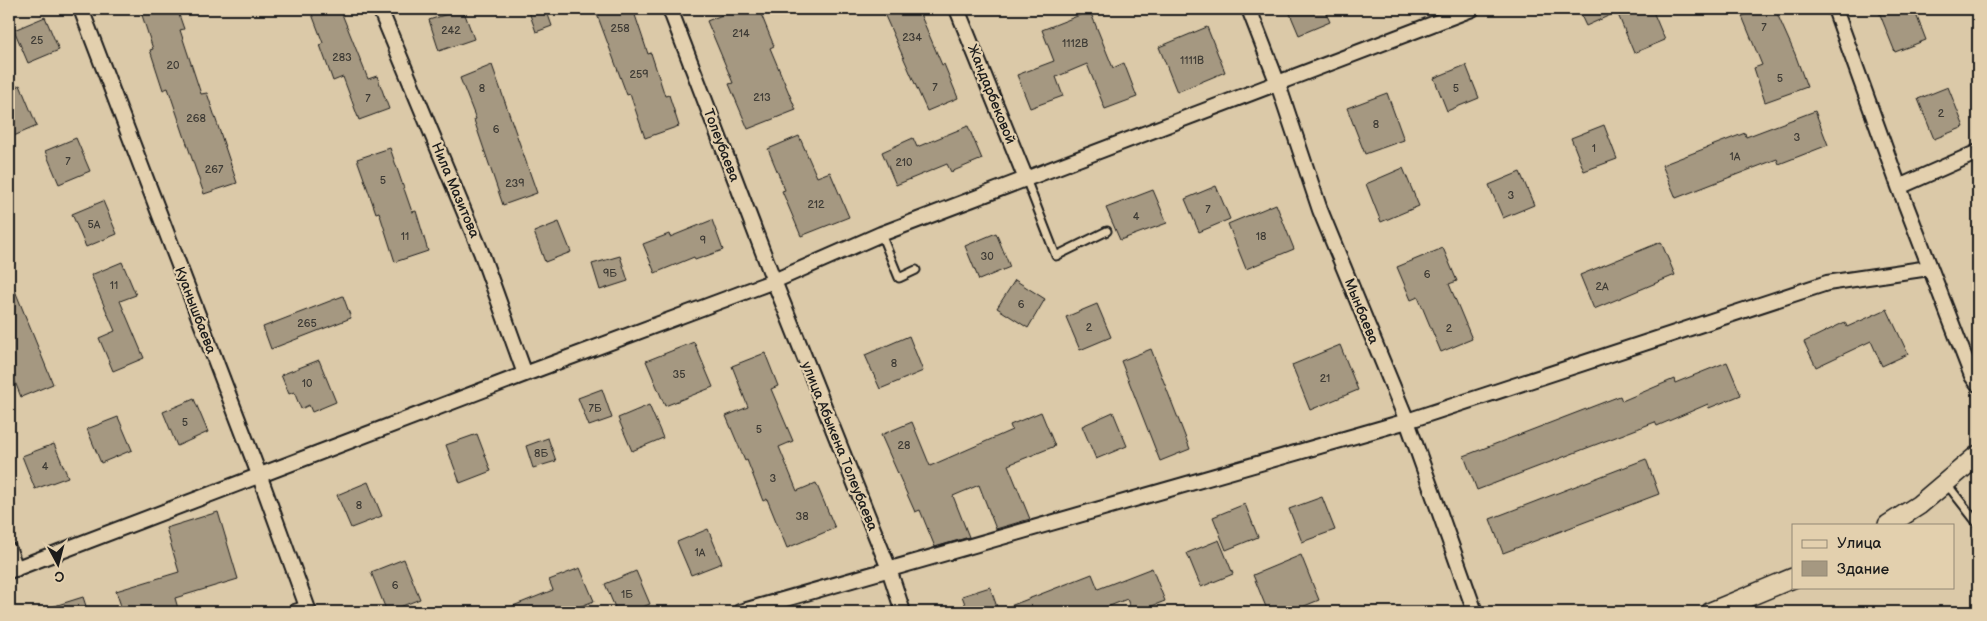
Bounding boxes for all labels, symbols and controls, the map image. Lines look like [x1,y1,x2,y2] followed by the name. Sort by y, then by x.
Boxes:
[1761,21,1767,34] house number: 7
[610,22,630,35] house number: 258
[441,24,461,37] house number: 242
[732,27,750,40] house number: 214
[902,31,922,44] house number: 234
[31,34,43,47] house number: 25
[1062,37,1088,50] house number: 1112В
[964,42,1019,146] street label: Жандарбековой
[332,51,352,64] house number: 283
[1180,54,1204,67] house number: 1111В
[167,59,180,72] house number: 20
[629,68,649,81] house number: 259
[1777,72,1783,85] house number: 5
[932,81,938,94] house number: 7
[479,82,485,95] house number: 8
[1453,82,1459,95] house number: 5
[753,91,771,104] house number: 213
[365,92,371,105] house number: 7
[700,106,743,185] street label: Толеубаева
[1938,107,1945,120] house number: 2
[186,112,206,125] house number: 268
[1373,118,1379,131] house number: 8
[493,123,500,136] house number: 6
[1794,131,1801,144] house number: 3
[428,140,484,241] street label: Нила Мазитова
[1592,142,1596,155] house number: 1
[1730,150,1741,163] house number: 1А
[65,155,71,168] house number: 7
[895,156,913,169] house number: 210
[205,163,224,176] house number: 267
[380,174,386,187] house number: 5
[505,177,525,190] house number: 239
[1508,189,1515,202] house number: 3
[807,198,825,211] house number: 212
[1205,203,1211,216] house number: 7
[1133,210,1140,223] house number: 4
[88,218,101,231] house number: 5А
[401,230,409,243] house number: 11
[1256,230,1266,243] house number: 18
[700,234,706,247] house number: 9
[980,250,994,263] house number: 30
[171,264,220,357] street label: Куанышбаева
[603,267,617,280] house number: 9Б
[1424,268,1431,281] house number: 6
[1341,276,1383,347] street label: Мынбаева
[110,279,118,292] house number: 11
[1595,280,1609,293] house number: 2А
[1018,298,1025,311] house number: 6
[297,317,317,330] house number: 265
[1086,321,1093,334] house number: 2
[1446,322,1453,335] house number: 2
[891,357,897,370] house number: 8
[798,359,882,534] street label: улица Абыкена Толеубаева
[672,368,686,381] house number: 35
[1320,372,1330,385] house number: 21
[302,377,313,390] house number: 10
[588,402,602,415] house number: 7Б
[182,416,188,429] house number: 5
[756,423,762,436] house number: 5
[898,439,910,452] house number: 28
[534,447,548,460] house number: 8Б
[42,460,49,473] house number: 4
[770,472,777,485] house number: 3
[356,499,362,512] house number: 8
[795,510,809,523] house number: 38
[1792,524,1954,588] legend
[1837,534,1882,553] text: Улица
[32,538,82,588] north arrow
[695,546,706,559] house number: 1А
[1837,560,1889,579] text: Здание
[53,567,65,585] text: С
[392,579,399,592] house number: 6
[621,588,633,601] house number: 1Б

